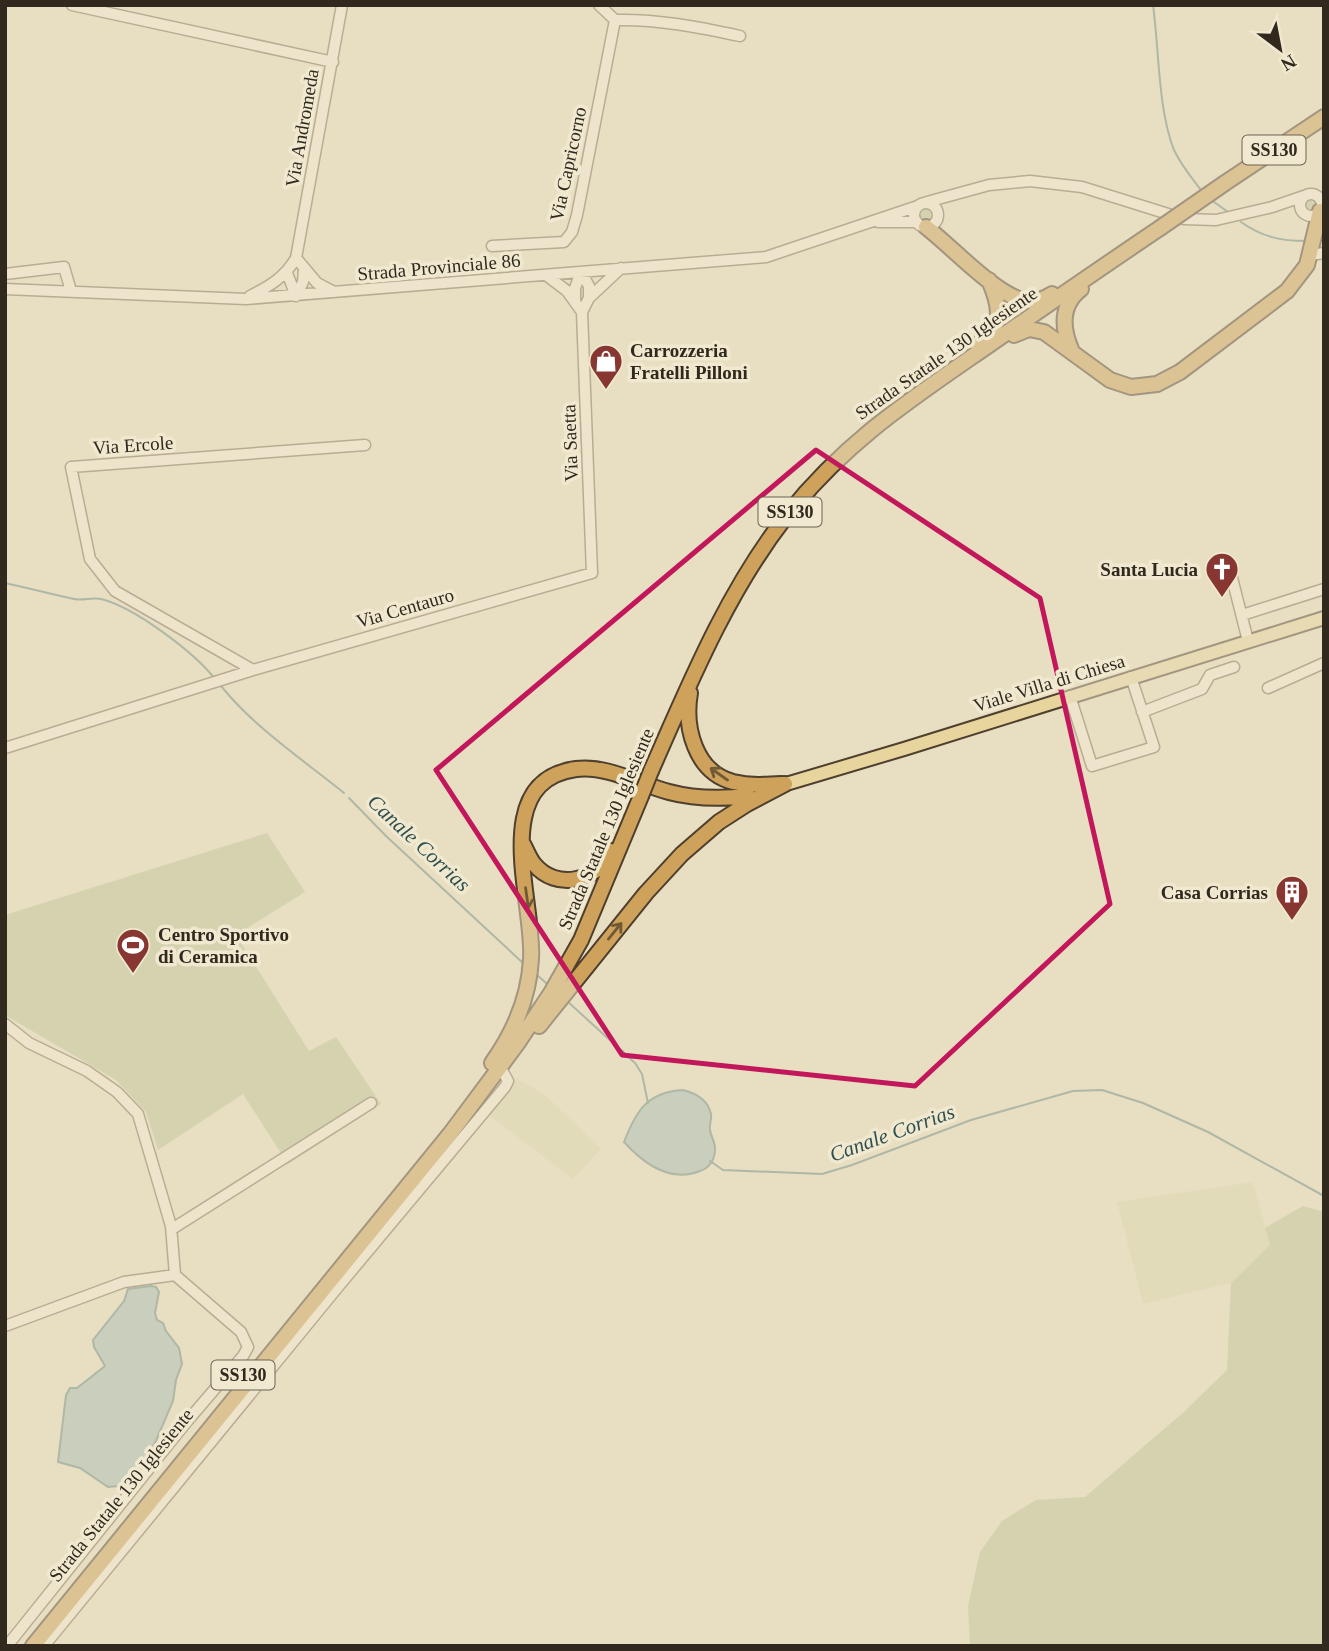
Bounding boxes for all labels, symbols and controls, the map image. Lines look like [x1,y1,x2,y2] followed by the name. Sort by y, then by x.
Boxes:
[1245,14,1315,84] north arrow
[1277,50,1300,76] text: N
[281,67,323,189] street label: Via Andromeda
[546,105,590,223] street label: Via Capricorno
[1242,135,1306,164] road number: SS130
[357,249,521,285] street label: Strada Provinciale 86
[851,282,1041,424] street label: Strada Statale 130 Iglesiente
[630,340,748,383] place label: Carrozzeria Fratelli Pilloni
[587,342,625,391] shop icon: Carrozzeria Fratelli Pilloni
[558,403,582,482] street label: Via Saetta
[92,432,174,458] street label: Via Ercole
[758,498,822,526] road number: SS130
[1203,550,1241,599] church icon: Santa Lucia
[1100,559,1198,580] place label: Santa Lucia
[354,584,456,632] street label: Via Centauro
[971,650,1128,716] street label: Viale Villa di Chiesa
[554,725,658,933] street label: Strada Statale 130 Iglesiente
[710,767,729,781] one-way arrow
[363,789,475,897] water label: Canale Corrias
[1273,873,1311,922] building icon: Casa Corrias
[1161,882,1268,903] place label: Casa Corrias
[521,886,534,909] one-way arrow
[608,922,623,941] one-way arrow
[158,924,289,967] place label: Centro Sportivo di Ceramica
[114,926,152,975] sports icon: Centro Sportivo di Ceramica
[826,1099,958,1167] water label: Canale Corrias
[212,1360,274,1390] road number: SS130
[45,1404,197,1586] street label: Strada Statale 130 Iglesiente

